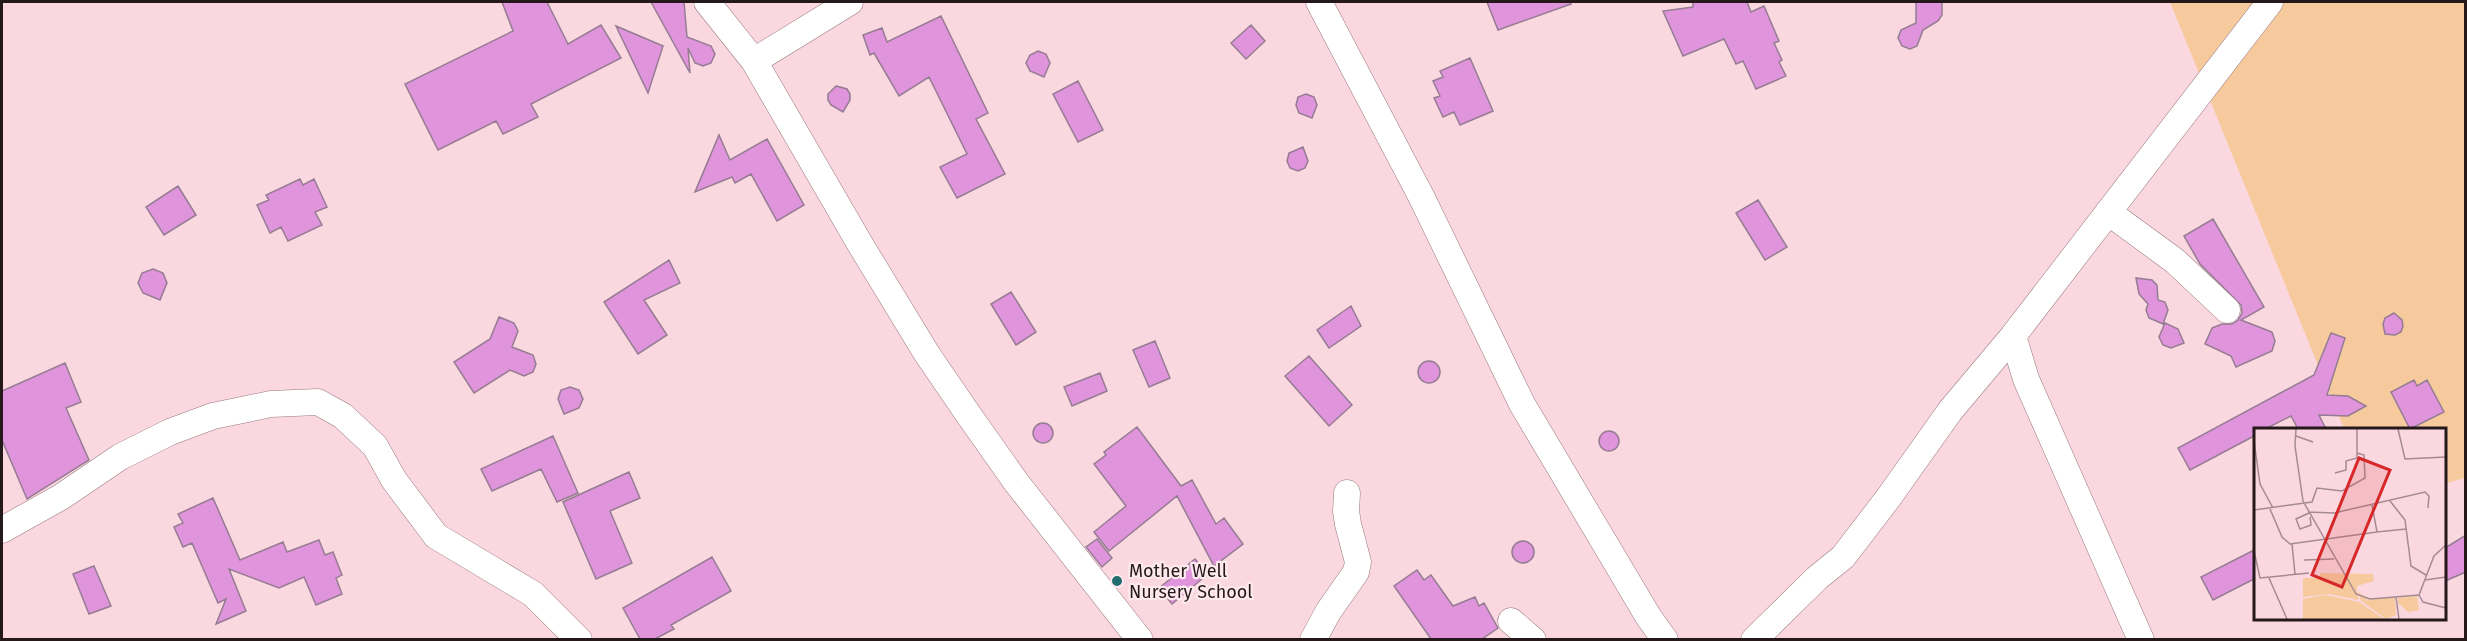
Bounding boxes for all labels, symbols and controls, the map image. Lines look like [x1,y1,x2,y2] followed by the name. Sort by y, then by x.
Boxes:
[2254,428,2446,620] inset map
[1129,560,1253,603] place label: Mother Well Nursery School
[1110,574,1124,588] marker: Mother Well Nursery School

